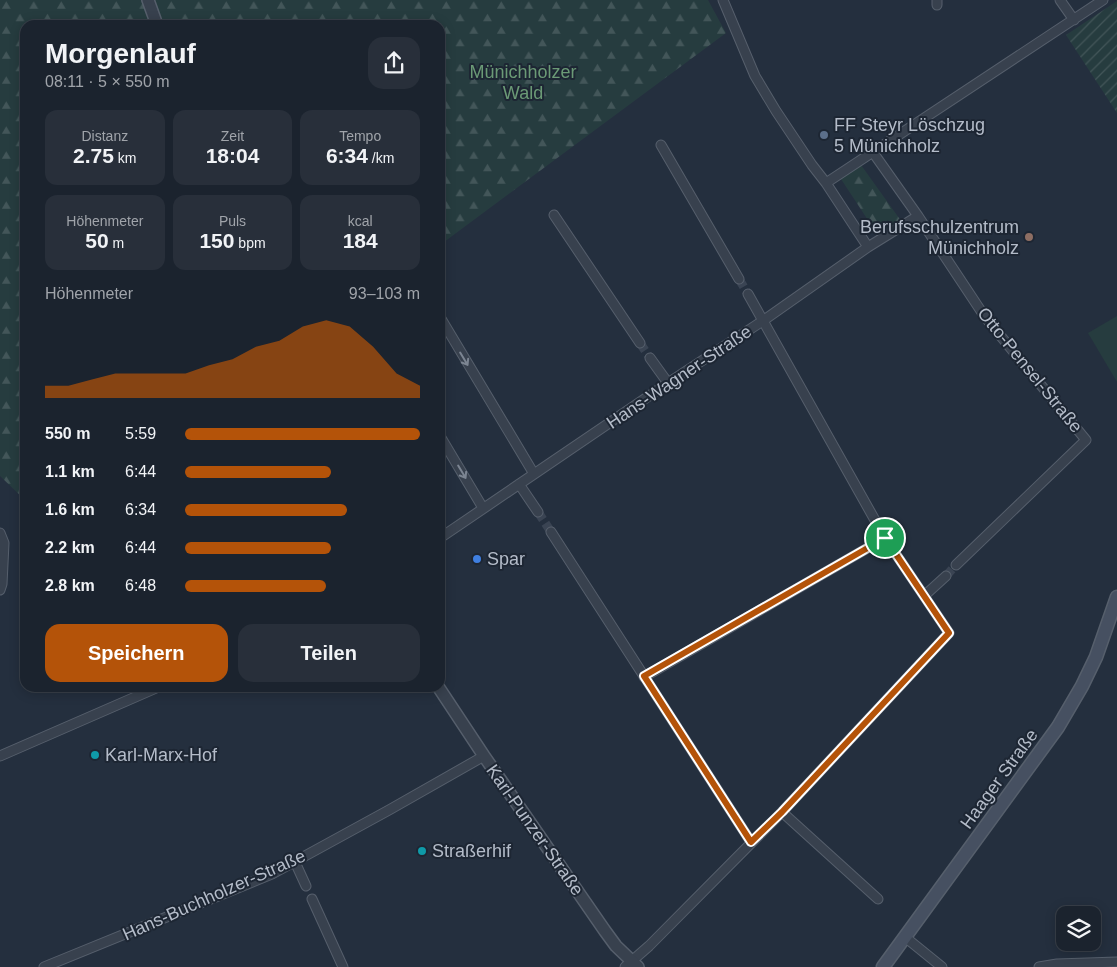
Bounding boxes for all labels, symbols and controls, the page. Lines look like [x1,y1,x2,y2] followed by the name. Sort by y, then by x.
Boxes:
[368,37,420,89] button: share
[45,38,196,69] text: Morgenlauf
[469,62,577,103] park label: Münichholzer Wald
[45,73,170,90] text: 08:11 · 5 × 550 m
[834,115,985,156] place label: FF Steyr Löschzug 5 Münichholz
[81,128,128,144] text: Distanz
[221,128,244,144] text: Zeit
[339,128,381,144] text: Tempo
[818,129,830,141] marker: FF Steyr Löschzug 5 Münichholz
[73,144,114,167] text: 2.75
[206,144,259,167] text: 18:04
[326,144,368,167] text: 6:34
[114,150,137,166] text: km
[368,150,394,166] text: /km
[66,213,143,229] text: Höhenmeter
[219,213,246,229] text: Puls
[348,213,373,229] text: kcal
[860,217,1019,258] place label: Berufsschulzentrum Münichholz
[85,229,109,252] text: 50
[199,229,234,252] text: 150
[343,229,378,252] text: 184
[1023,231,1035,243] marker: Berufsschulzentrum Münichholz
[109,235,124,251] text: m
[234,235,266,251] text: bpm
[45,285,133,302] text: Höhenmeter
[349,285,420,302] text: 93–103 m
[973,303,1087,437] street label: Otto-Pensel-Straße
[603,321,755,433] street label: Hans-Wagner-Straße
[460,352,470,366] one-way arrow
[45,425,90,442] text: 550 m
[125,425,156,442] text: 5:59
[45,463,95,480] text: 1.1 km
[125,463,156,480] text: 6:44
[456,465,467,479] one-way arrow
[45,501,95,518] text: 1.6 km
[125,501,156,518] text: 6:34
[864,517,906,559] pin
[871,524,899,552] icon: arrive
[45,539,95,556] text: 2.2 km
[125,539,156,556] text: 6:44
[487,549,525,569] place label: Spar
[471,553,483,565] marker: Spar
[45,577,95,594] text: 2.8 km
[125,577,156,594] text: 6:48
[45,624,228,682] button: Speichern
[238,624,420,682] button: Teilen
[956,725,1042,833] street label: Haager Straße
[105,745,218,765] place label: Karl-Marx-Hof
[89,749,101,761] marker: Karl-Marx-Hof
[482,761,588,899] street label: Karl-Punzer-Straße
[432,841,512,861] place label: Straßerhif
[416,845,428,857] marker: Straßerhif
[119,846,309,944] street label: Hans-Buchholzer-Straße
[1056,906,1101,951] map controls
[1056,906,1101,951] button: layers

